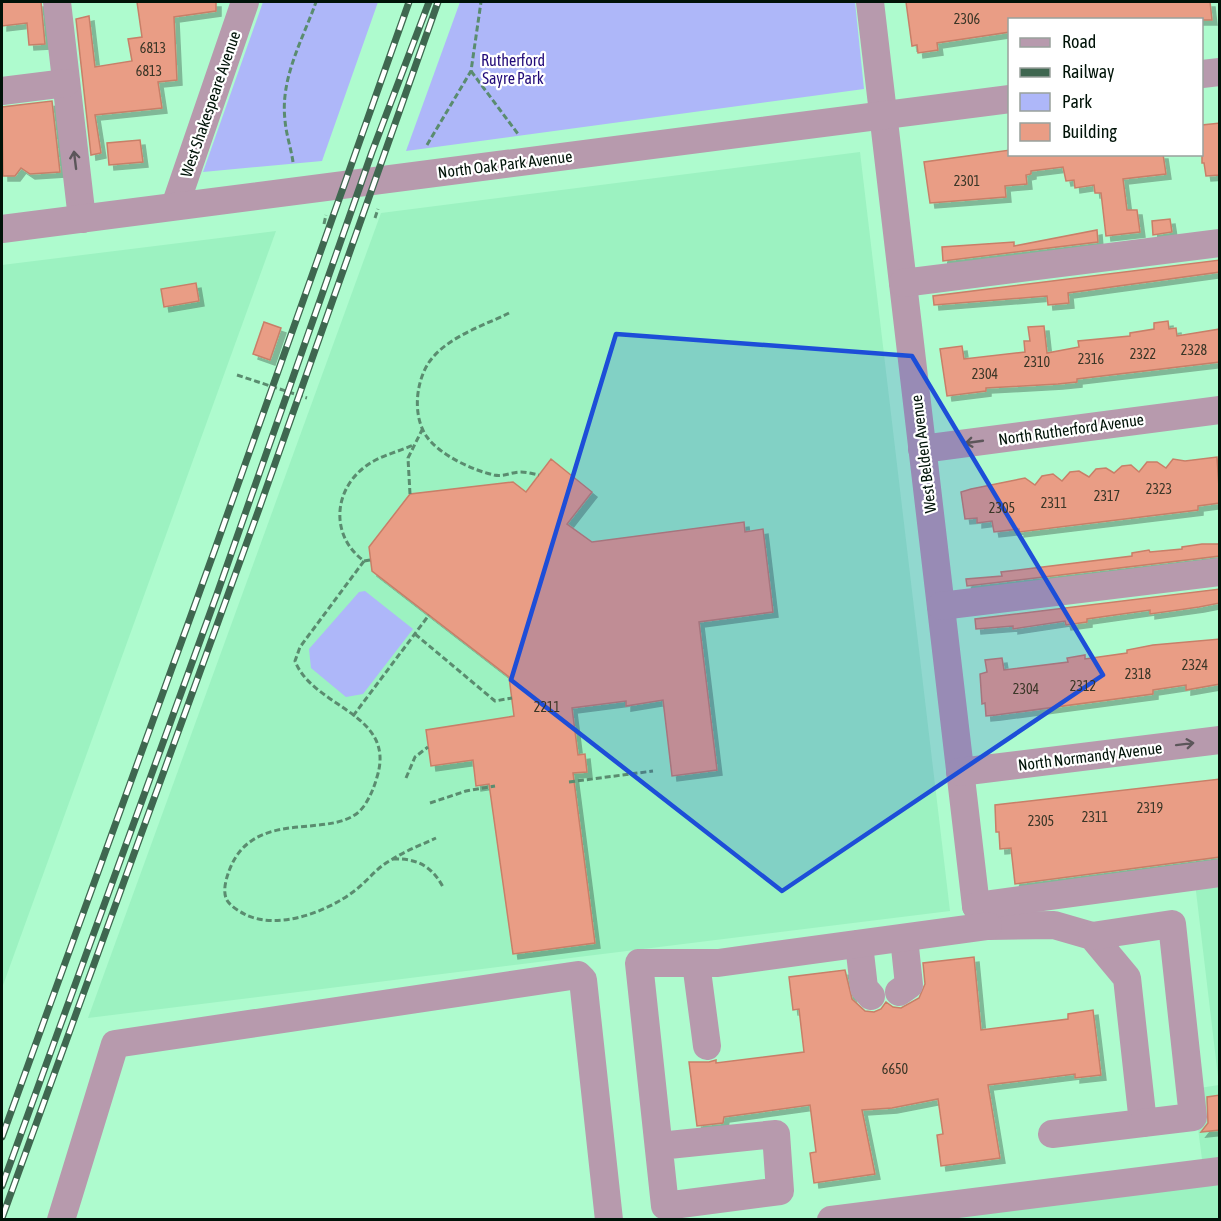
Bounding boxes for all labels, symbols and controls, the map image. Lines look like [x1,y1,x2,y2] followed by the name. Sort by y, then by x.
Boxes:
[954,11,981,27] house number: 2306
[1008,18,1203,156] legend
[177,29,244,180] street label: West Shakespeare Avenue
[1062,31,1096,52] text: Road
[140,40,166,56] house number: 6813
[481,51,545,88] park label: Rutherford Sayre Park
[1062,61,1114,82] text: Railway
[136,63,162,79] house number: 6813
[1062,91,1092,112] text: Park
[1062,121,1117,142] text: Building
[437,147,573,181] street label: North Oak Park Avenue
[70,151,81,171] one-way arrow
[954,173,980,189] house number: 2301
[1181,342,1208,358] house number: 2328
[1130,346,1156,362] house number: 2322
[1078,351,1105,367] house number: 2316
[1024,354,1051,370] house number: 2310
[972,366,999,382] house number: 2304
[907,394,939,514] street label: West Belden Avenue
[997,410,1145,448] street label: North Rutherford Avenue
[965,437,985,448] one-way arrow
[1146,481,1172,497] house number: 2323
[1094,488,1120,504] house number: 2317
[1041,495,1067,511] house number: 2311
[989,500,1015,516] house number: 2305
[1182,657,1209,673] house number: 2324
[1125,666,1152,682] house number: 2318
[1070,678,1096,694] house number: 2312
[1013,681,1040,697] house number: 2304
[534,699,560,715] house number: 2211
[1017,738,1163,775] street label: North Normandy Avenue
[1175,738,1195,749] one-way arrow
[1137,800,1163,816] house number: 2319
[1082,809,1108,825] house number: 2311
[1028,813,1054,829] house number: 2305
[882,1061,909,1077] house number: 6650

